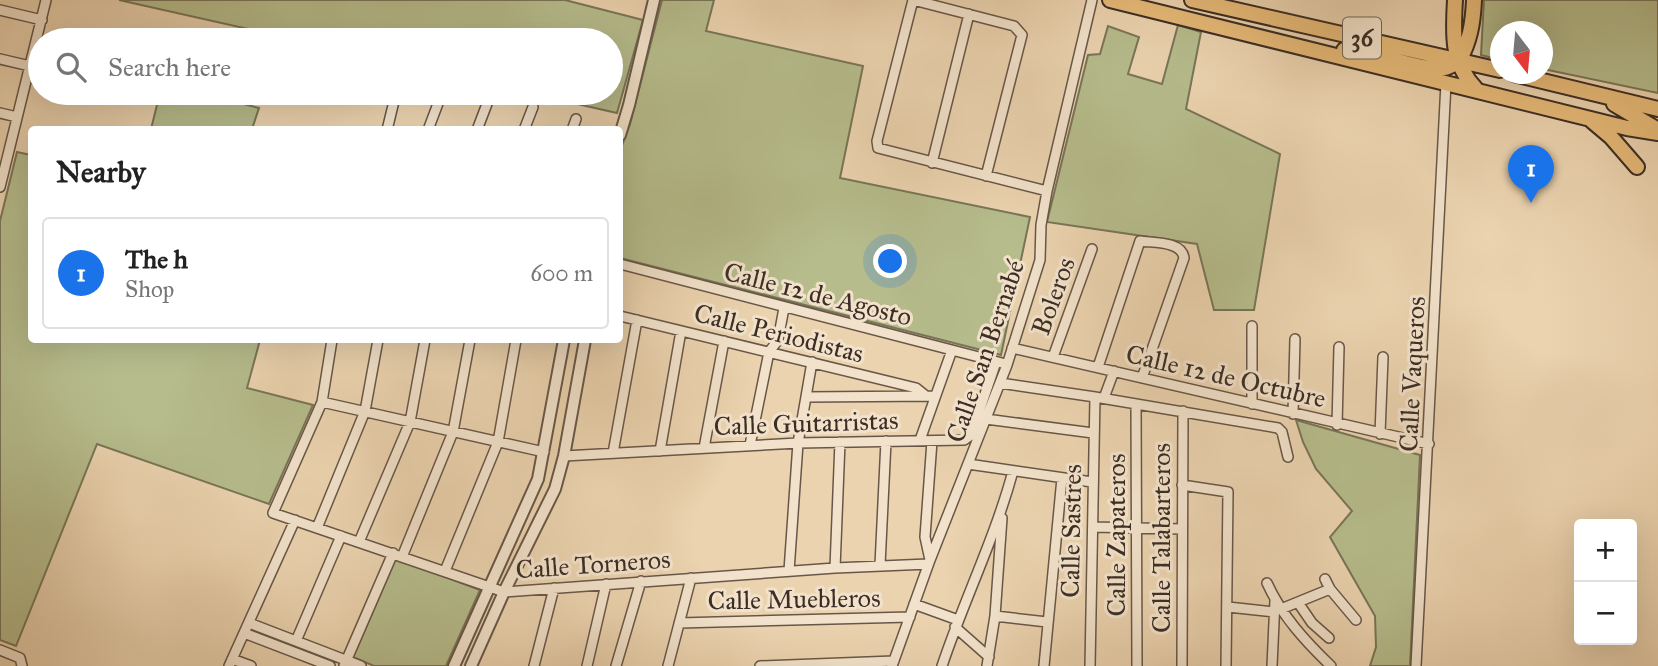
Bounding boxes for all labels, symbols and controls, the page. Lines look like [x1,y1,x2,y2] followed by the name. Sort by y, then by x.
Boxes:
[1343,18,1381,58] road number: 36
[1490,21,1553,84] north arrow
[28,28,623,105] search box
[52,48,90,86] icon: search
[108,51,231,83] text: Search here
[1508,145,1554,203] pin: 1
[56,154,146,190] text: Nearby
[125,243,188,275] text: The h
[873,244,907,278] your location
[1024,253,1082,339] street label: Boleros
[721,255,915,333] street label: Calle 12 de Agosto
[939,255,1031,446] street label: Calle San Bernabé
[76,259,86,287] text: 1
[530,259,593,287] text: 600 m
[125,275,174,303] text: Shop
[1392,295,1432,453] street label: Calle Vaqueros
[691,296,867,370] street label: Calle Periodistas
[1123,337,1329,415] street label: Calle 12 de Octubre
[713,404,899,442] street label: Calle Guitarristas
[1145,443,1177,633] street label: Calle Talabarteros
[1100,454,1132,616] street label: Calle Zapateros
[1054,464,1088,598] street label: Calle Sastres
[1574,519,1637,645] map controls
[1574,519,1637,582] button: +
[515,543,671,585] street label: Calle Torneros
[707,581,881,617] street label: Calle Muebleros
[1574,582,1637,645] button: −

